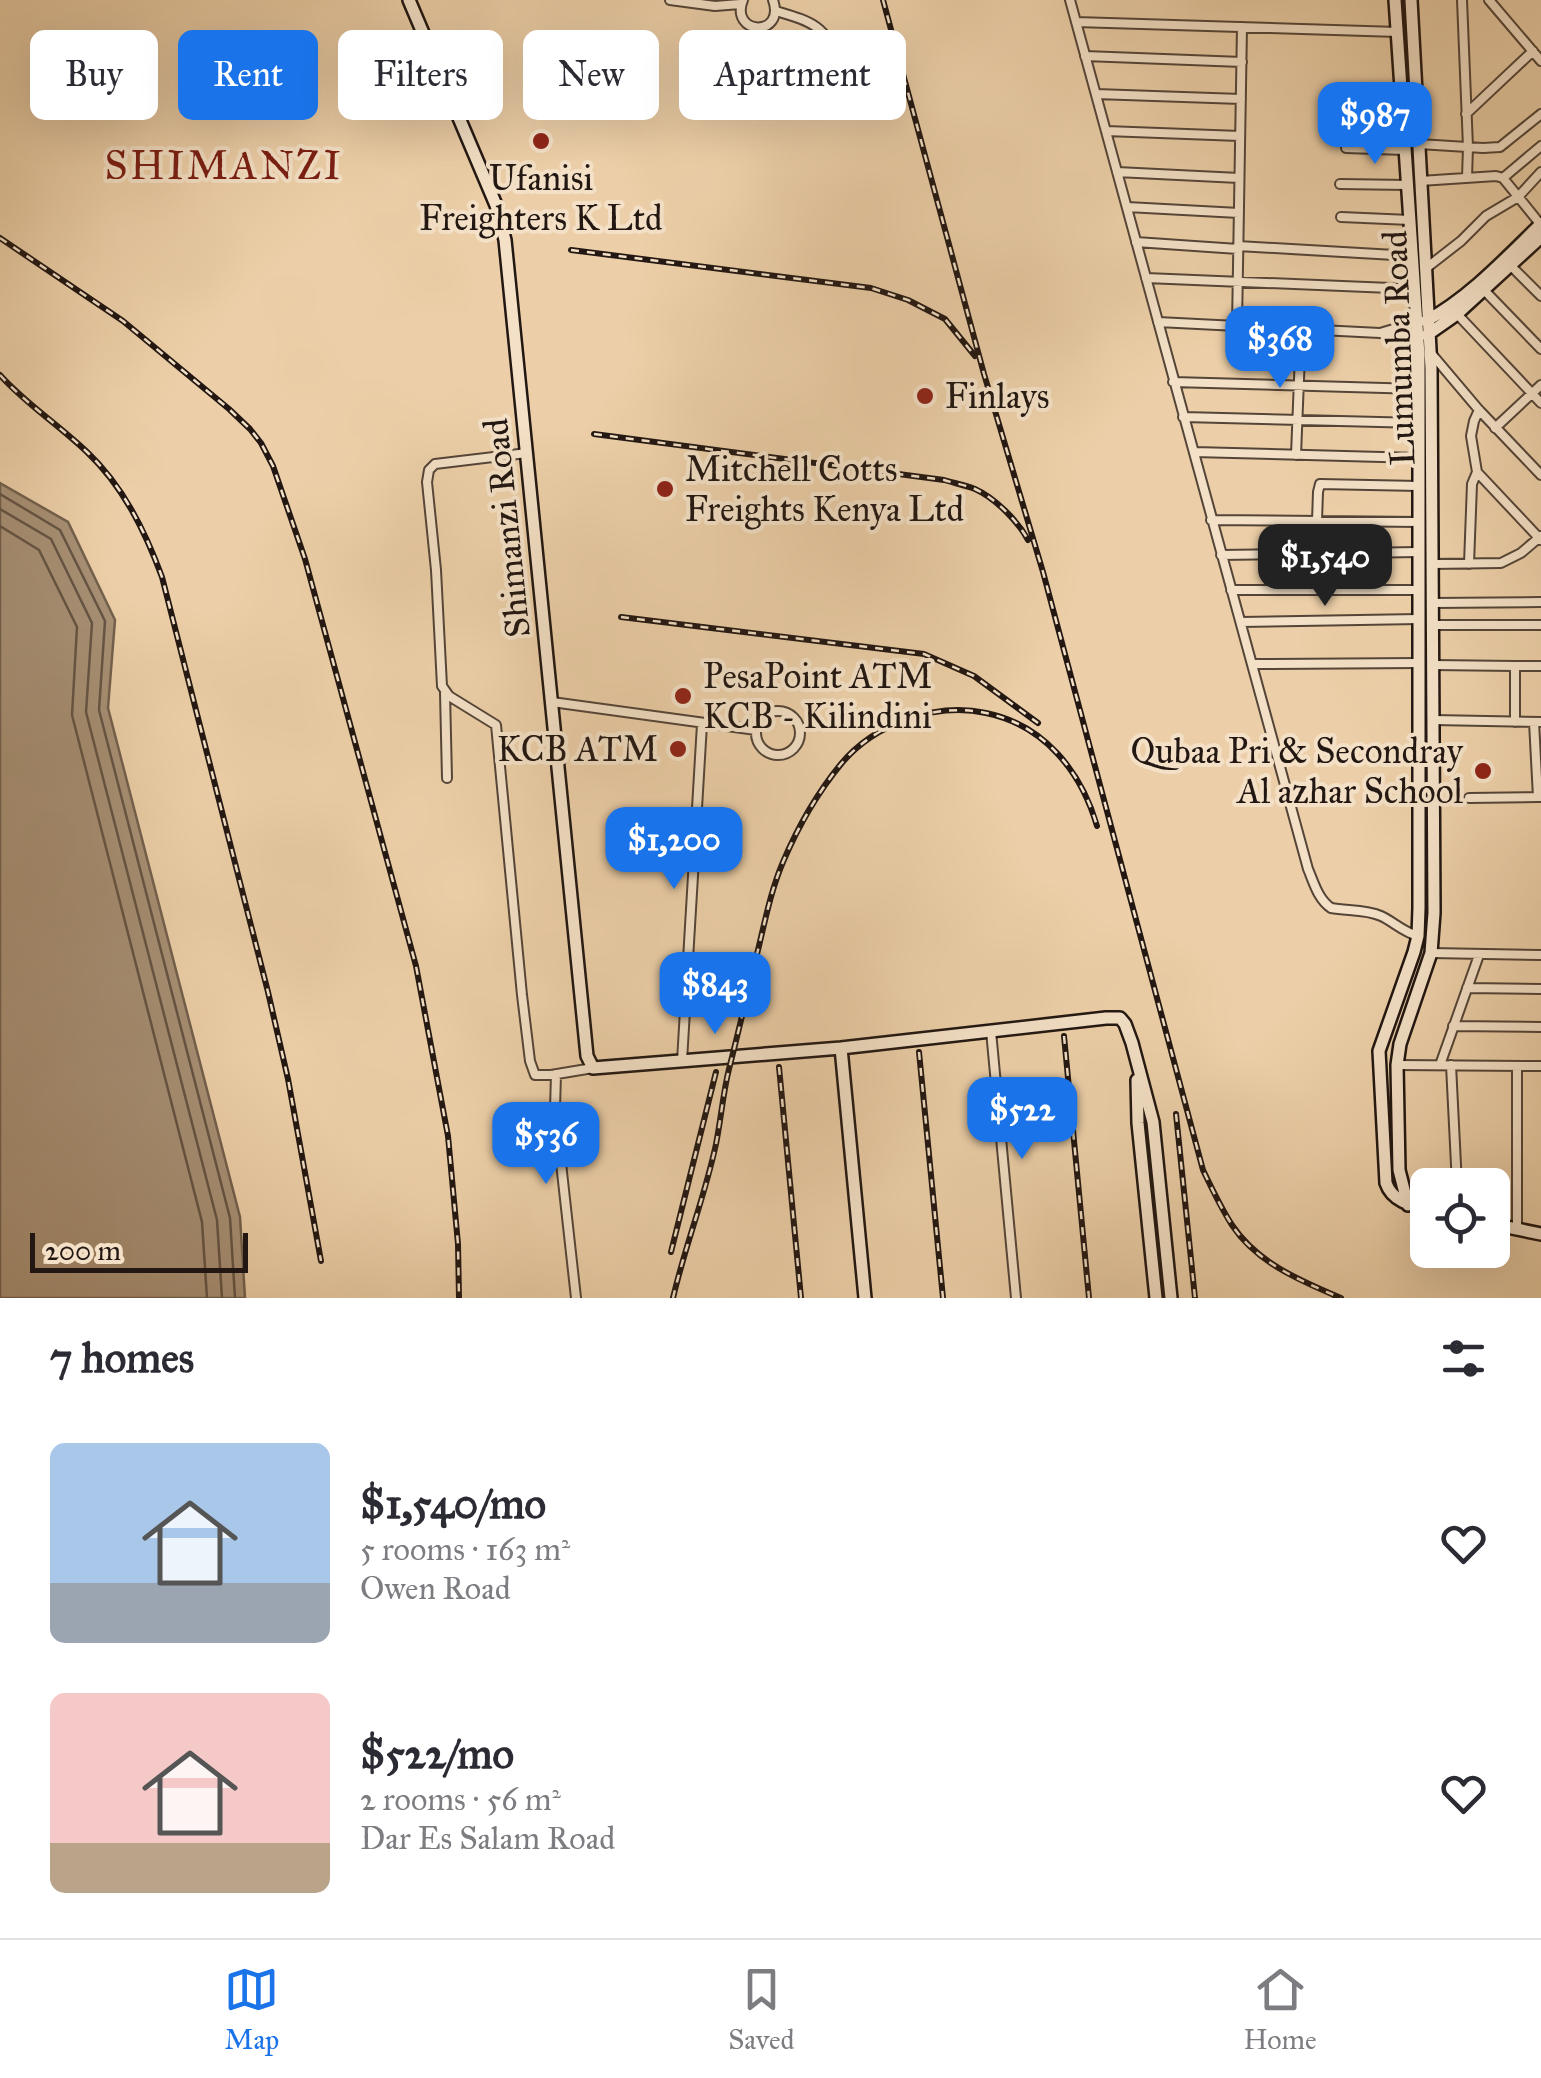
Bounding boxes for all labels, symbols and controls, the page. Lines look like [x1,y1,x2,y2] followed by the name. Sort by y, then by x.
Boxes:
[30,30,158,120] chip: Buy
[178,30,318,120] chip: Rent
[338,30,503,120] chip: Filters
[523,30,659,120] chip: New
[679,30,906,120] chip: Apartment
[1316,82,1434,167] pin: $987
[1340,95,1410,134] text: $987
[530,130,552,152] marker: Ufanisi Freighters K Ltd
[105,141,343,190] district label: SHIMANZI
[419,157,663,240] place label: Ufanisi Freighters K Ltd
[1373,229,1425,466] street label: Lumumba Road
[1221,306,1339,391] pin: $368
[1247,319,1313,358] text: $368
[945,375,1049,418] place label: Finlays
[914,385,936,407] marker: Finlays
[474,416,540,640] street label: Shimanzi Road
[685,448,965,531] place label: Mitchell Cotts Freights Kenya Ltd
[654,478,676,500] marker: Mitchell Cotts Freights Kenya Ltd
[1244,524,1406,609] pin: $1,540
[1280,537,1370,576] text: $1,540
[703,655,932,738] place label: PesaPoint ATM KCB - Kilindini
[672,685,694,707] marker: PesaPoint ATM KCB - Kilindini
[497,728,658,771] place label: KCB ATM
[1130,730,1464,813] place label: Qubaa Pri & Secondray Al azhar School
[667,738,689,760] marker: KCB ATM
[1472,760,1494,782] marker: Qubaa Pri & Secondray Al azhar School
[593,807,755,892] pin: $1,200
[627,820,721,859] text: $1,200
[656,952,774,1037] pin: $843
[682,965,748,1004] text: $843
[963,1077,1081,1162] pin: $522
[989,1090,1055,1129] text: $522
[487,1102,605,1187] pin: $536
[514,1115,578,1154] text: $536
[1410,1168,1510,1268] map controls
[1410,1168,1510,1268] button: locate
[30,1228,248,1272] scale bar
[45,1233,121,1268] text: 200 m
[1436,1331,1491,1386] icon: filters
[50,1332,194,1384] text: 7 homes
[360,1478,546,1530] text: $1,540/mo
[130,1483,250,1603] icon: home
[1436,1516,1491,1571] icon: heart
[360,1530,570,1569] text: 5 rooms · 163 m²
[360,1569,511,1608] text: Owen Road
[360,1728,514,1780] text: $522/mo
[130,1733,250,1853] icon: home
[1436,1766,1491,1821] icon: heart
[360,1780,561,1819] text: 2 rooms · 56 m²
[360,1819,615,1858] text: Dar Es Salam Road
[224,1962,279,2057] tab: Map
[728,1962,795,2057] tab: Saved
[1243,1962,1317,2057] tab: Home

